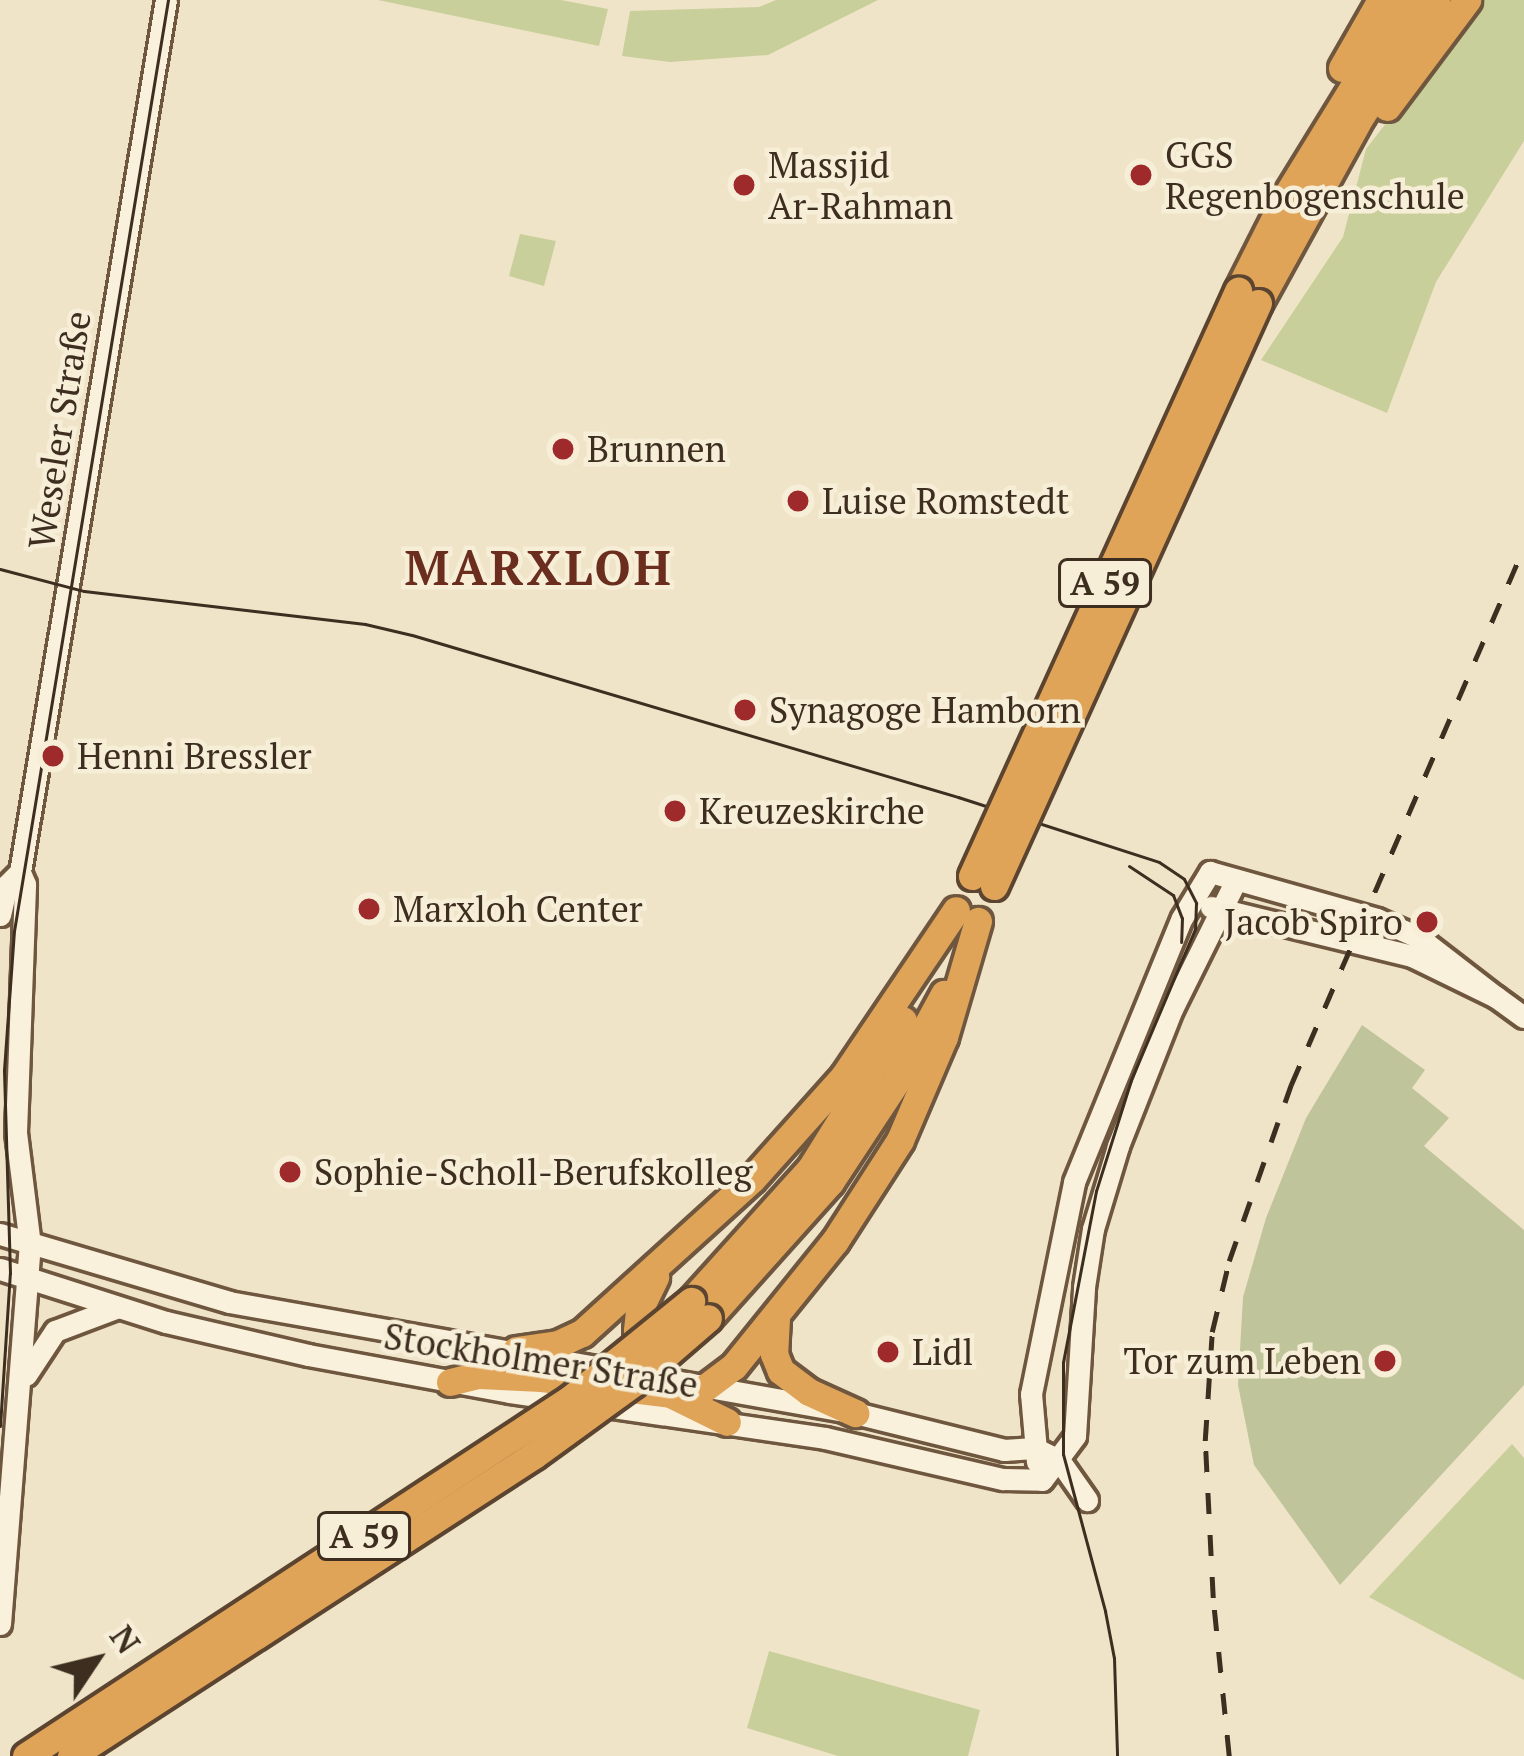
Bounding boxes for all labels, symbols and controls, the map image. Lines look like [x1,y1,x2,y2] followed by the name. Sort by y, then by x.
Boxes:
[1165,132,1465,217] place label: GGS Regenbogenschule
[768,142,953,227] place label: Massjid Ar-Rahman
[1128,162,1154,188] marker: GGS Regenbogenschule
[731,172,757,198] marker: Massjid Ar-Rahman
[19,308,99,552] street label: Weseler Straße
[587,427,726,471] place label: Brunnen
[550,436,576,462] marker: Brunnen
[822,479,1069,523] place label: Luise Romstedt
[785,488,811,514] marker: Luise Romstedt
[404,539,674,597] district label: MARXLOH
[1057,556,1153,610] road number: A 59
[769,688,1081,732] place label: Synagoge Hamborn
[732,697,758,723] marker: Synagoge Hamborn
[77,734,312,778] place label: Henni Bressler
[40,743,66,769] marker: Henni Bressler
[699,789,925,833] place label: Kreuzeskirche
[662,798,688,824] marker: Kreuzeskirche
[393,887,643,931] place label: Marxloh Center
[356,896,382,922] marker: Marxloh Center
[1224,900,1403,944] place label: Jacob Spiro
[1414,909,1440,935] marker: Jacob Spiro
[314,1150,752,1194] place label: Sophie-Scholl-Berufskolleg
[277,1159,303,1185] marker: Sophie-Scholl-Berufskolleg
[381,1314,701,1406] street label: Stockholmer Straße
[912,1330,973,1374] place label: Lidl
[875,1339,901,1365] marker: Lidl
[1123,1339,1361,1383] place label: Tor zum Leben
[1372,1348,1398,1374] marker: Tor zum Leben
[316,1509,412,1563] road number: A 59
[36,1600,156,1720] north arrow
[101,1616,151,1662] text: N

